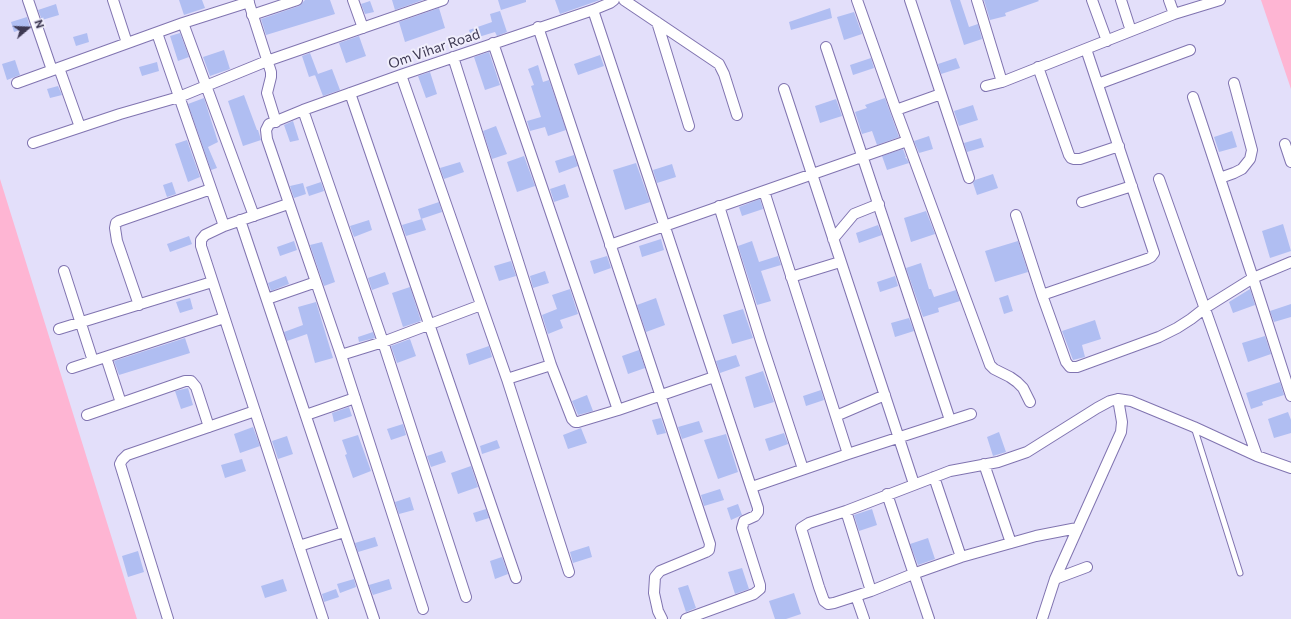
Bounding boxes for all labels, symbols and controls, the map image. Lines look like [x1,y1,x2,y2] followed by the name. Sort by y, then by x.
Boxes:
[8,8,48,48] north arrow
[32,18,47,30] text: N
[386,25,482,73] street label: Om Vihar Road

